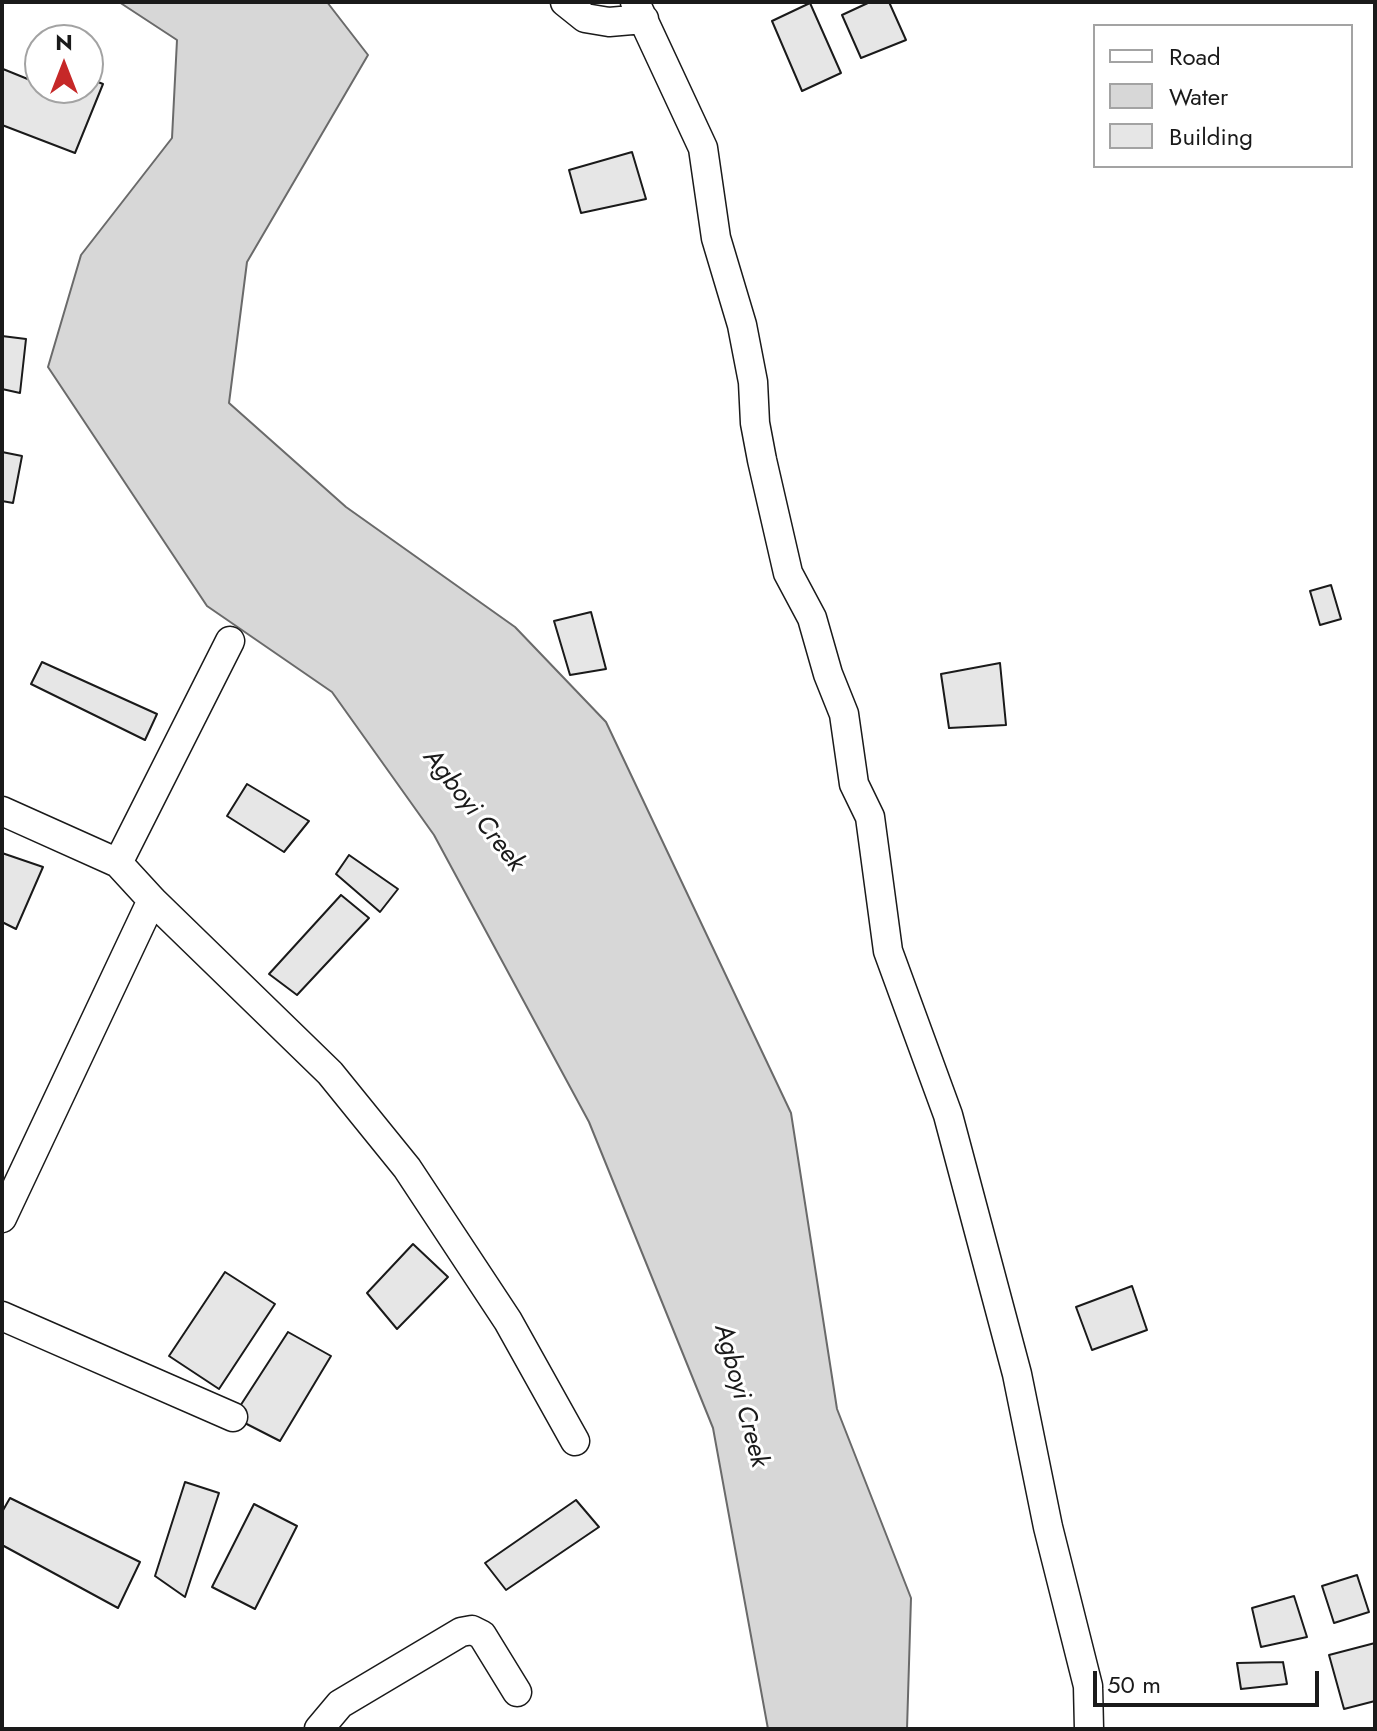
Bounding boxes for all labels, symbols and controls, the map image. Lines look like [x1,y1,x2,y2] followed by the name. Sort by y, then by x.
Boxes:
[24,24,104,104] north arrow
[1093,24,1353,168] legend
[55,26,73,58] text: N
[1169,39,1221,74] text: Road
[1169,79,1228,114] text: Water
[1169,119,1253,154] text: Building
[415,744,531,878] water label: Agboyi Creek
[706,1321,774,1471] water label: Agboyi Creek
[1097,1655,1323,1705] scale bar
[1107,1667,1161,1702] text: 50 m

